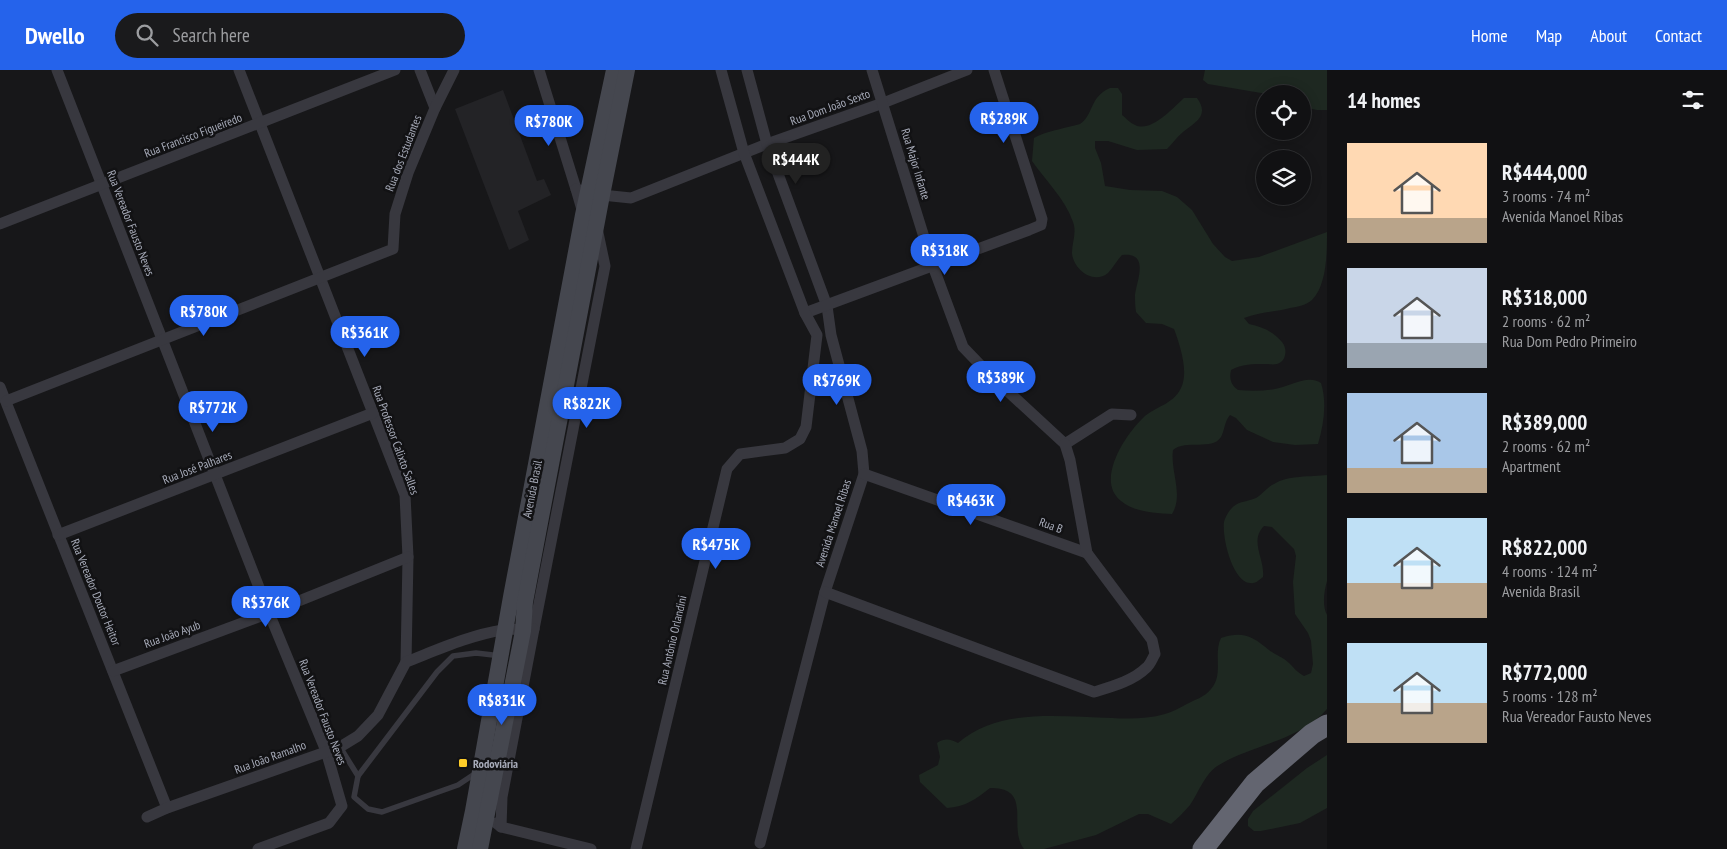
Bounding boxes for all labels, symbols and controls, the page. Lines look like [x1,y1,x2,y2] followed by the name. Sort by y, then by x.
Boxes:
[115,13,465,58] search box
[25,20,85,51] text: Dwello
[133,21,161,49] icon: search
[173,23,250,47] text: Search here
[1471,24,1508,47] text: Home
[1536,24,1562,47] text: Map
[1590,24,1627,47] text: About
[1655,24,1702,47] text: Contact
[1256,85,1311,205] map controls
[1256,85,1311,140] button: locate
[788,86,872,128] street label: Rua Dom João Sexto
[1679,86,1707,114] icon: filters
[1347,87,1420,114] text: 14 homes
[963,102,1045,144] pin: R$289K
[508,104,590,147] pin: R$780K
[981,108,1027,128] text: R$289K
[142,109,244,161] street label: Rua Francisco Figueiredo
[526,111,572,131] text: R$780K
[382,113,424,193] street label: Rua dos Estudantes
[898,127,934,201] street label: Rua Major Infante
[755,142,837,185] pin: R$444K
[773,149,819,169] text: R$444K
[1256,150,1311,205] button: layers
[1502,159,1587,186] text: R$444,000
[1387,163,1447,223] icon: home
[104,168,158,278] street label: Rua Vereador Fausto Neves
[1502,186,1590,206] text: 3 rooms · 74 m²
[1502,206,1623,226] text: Avenida Manoel Ribas
[904,234,986,276] pin: R$318K
[922,240,968,260] text: R$318K
[1502,284,1587,311] text: R$318,000
[1387,288,1447,348] icon: home
[163,294,245,337] pin: R$780K
[181,301,227,321] text: R$780K
[1502,311,1590,331] text: 2 rooms · 62 m²
[324,316,406,358] pin: R$361K
[342,322,388,342] text: R$361K
[1502,331,1637,351] text: Rua Dom Pedro Primeiro
[960,360,1042,403] pin: R$389K
[796,364,878,406] pin: R$769K
[978,367,1024,387] text: R$389K
[814,370,860,390] text: R$769K
[369,384,423,496] street label: Rua Professor Calixto Salles
[546,386,628,429] pin: R$822K
[172,390,254,433] pin: R$772K
[564,393,610,413] text: R$822K
[190,397,236,417] text: R$772K
[1502,409,1587,436] text: R$389,000
[1387,413,1447,473] icon: home
[1502,436,1590,456] text: 2 rooms · 62 m²
[160,447,234,487] street label: Rua José Palhares
[1502,456,1561,476] text: Apartment
[519,459,545,519] street label: Avenida Brasil
[812,477,854,569] street label: Avenida Manoel Ribas
[930,484,1012,526] pin: R$463K
[948,490,994,510] text: R$463K
[1037,514,1065,536] street label: Rua B
[675,528,757,570] pin: R$475K
[693,534,739,554] text: R$475K
[1502,534,1587,561] text: R$822,000
[68,536,125,648] street label: Rua Vereador Doutor Heitor
[1387,538,1447,598] icon: home
[1502,561,1598,581] text: 4 rooms · 124 m²
[1502,581,1580,601] text: Avenida Brasil
[225,586,307,628] pin: R$376K
[243,592,289,612] text: R$376K
[654,594,690,686] street label: Rua Antônio Orlandini
[142,617,202,651] street label: Rua João Ayub
[296,657,350,767] street label: Rua Vereador Fausto Neves
[1502,659,1587,686] text: R$772,000
[1387,663,1447,723] icon: home
[461,684,543,726] pin: R$831K
[1502,686,1598,706] text: 5 rooms · 128 m²
[479,690,525,710] text: R$831K
[1502,706,1651,726] text: Rua Vereador Fausto Neves
[232,737,308,777] street label: Rua João Ramalho
[473,756,518,771] place label: Rodoviária
[457,757,469,769] marker: Rodoviária

